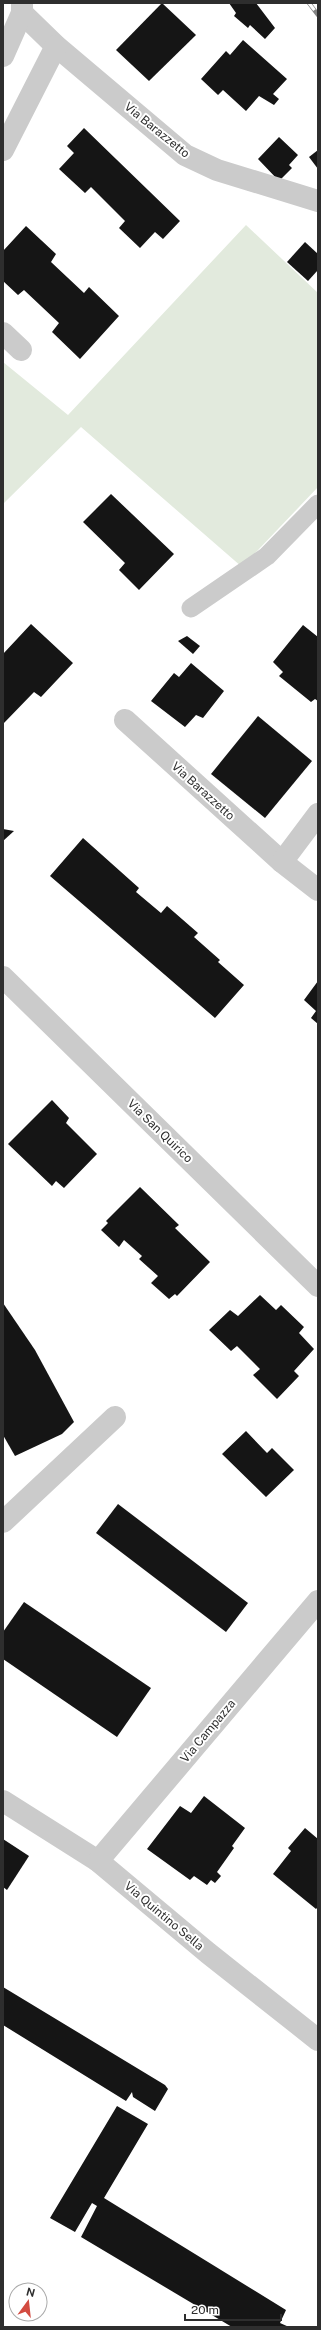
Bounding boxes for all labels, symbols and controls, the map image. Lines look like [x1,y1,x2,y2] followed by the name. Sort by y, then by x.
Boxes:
[122,99,193,161] street label: Via Barazzetto
[169,759,238,823] street label: Via Barazzetto
[125,1096,196,1166] street label: Via San Quirico
[178,1697,238,1765] street label: Via Campazza
[122,1879,206,1953] street label: Via Quintino Sella
[8,2282,48,2322] north arrow
[25,2285,36,2299] text: N
[185,2296,281,2322] scale bar
[191,2303,219,2317] text: 20 m

